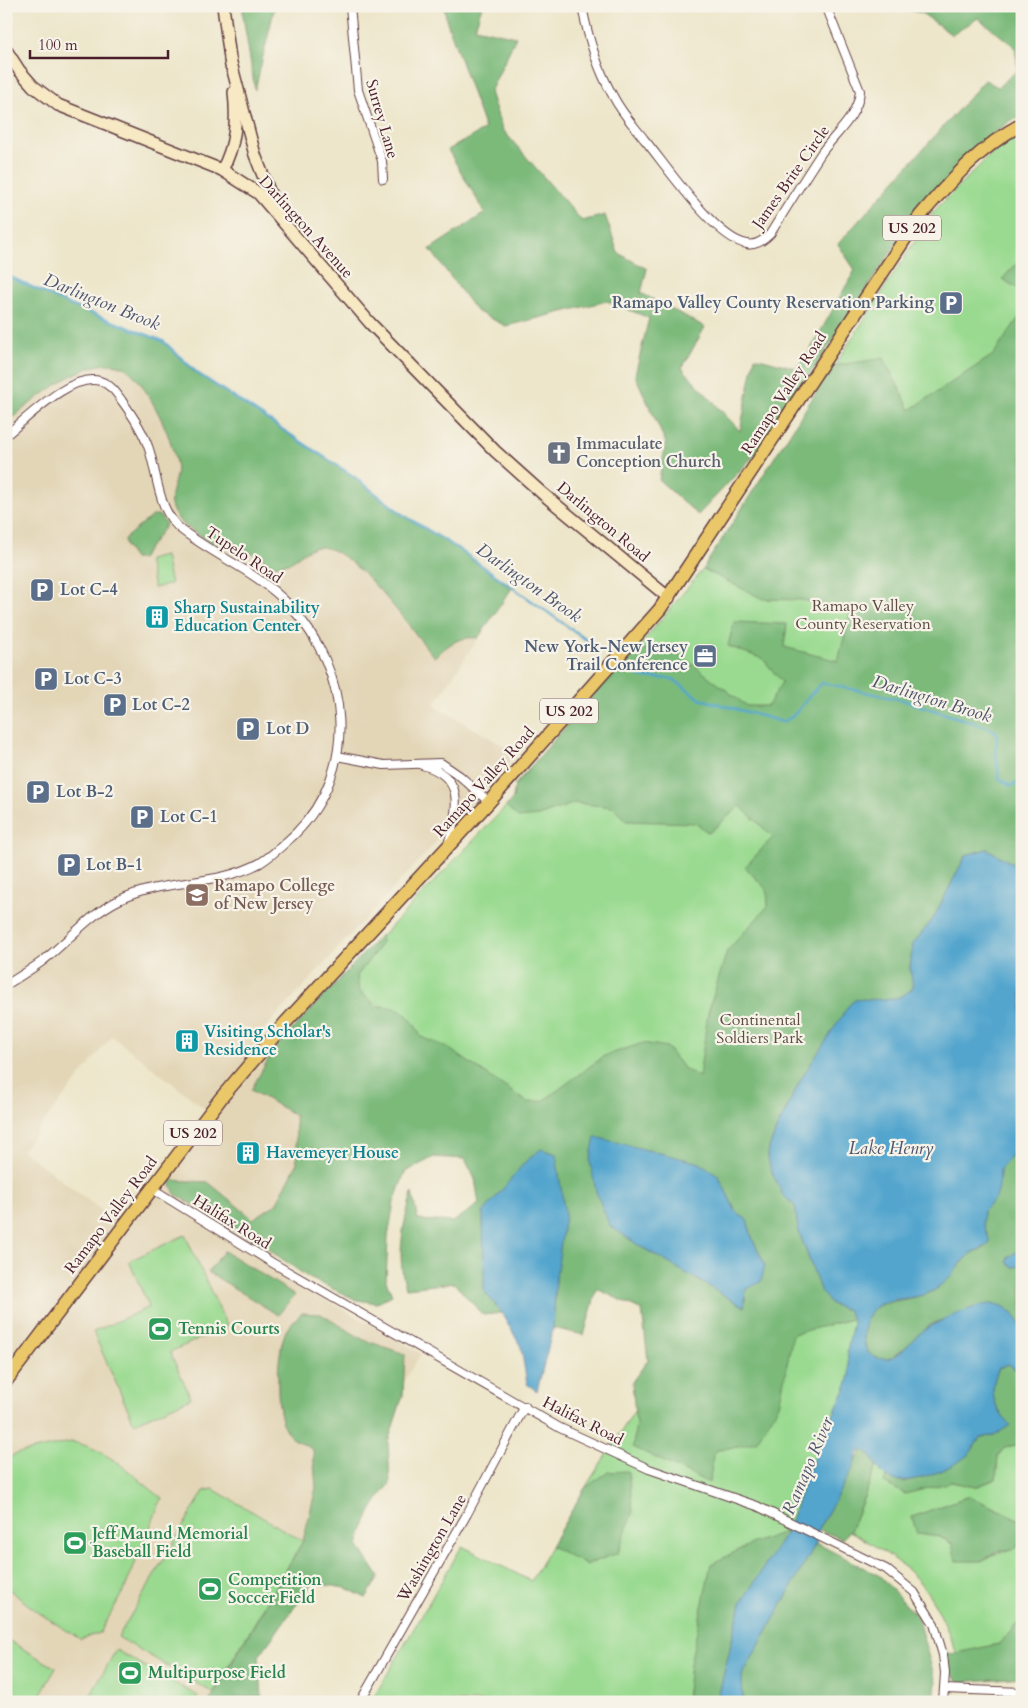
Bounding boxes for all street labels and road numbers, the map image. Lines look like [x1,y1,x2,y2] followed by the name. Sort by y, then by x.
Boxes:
[360,77,404,161] street label: Surrey Lane
[746,121,835,235] street label: James Brite Circle
[254,171,358,283] street label: Darlington Avenue
[883,216,941,240] road number: US 202
[736,327,832,458] street label: Ramapo Valley Road
[552,477,654,568] street label: Darlington Road
[201,521,287,589] street label: Tupelo Road
[540,698,598,724] road number: US 202
[428,722,540,842] street label: Ramapo Valley Road
[164,1120,222,1146] road number: US 202
[60,1151,163,1278] street label: Ramapo Valley Road
[189,1189,276,1255] street label: Halifax Road
[539,1391,628,1451] street label: Halifax Road
[392,1490,472,1607] street label: Washington Lane

